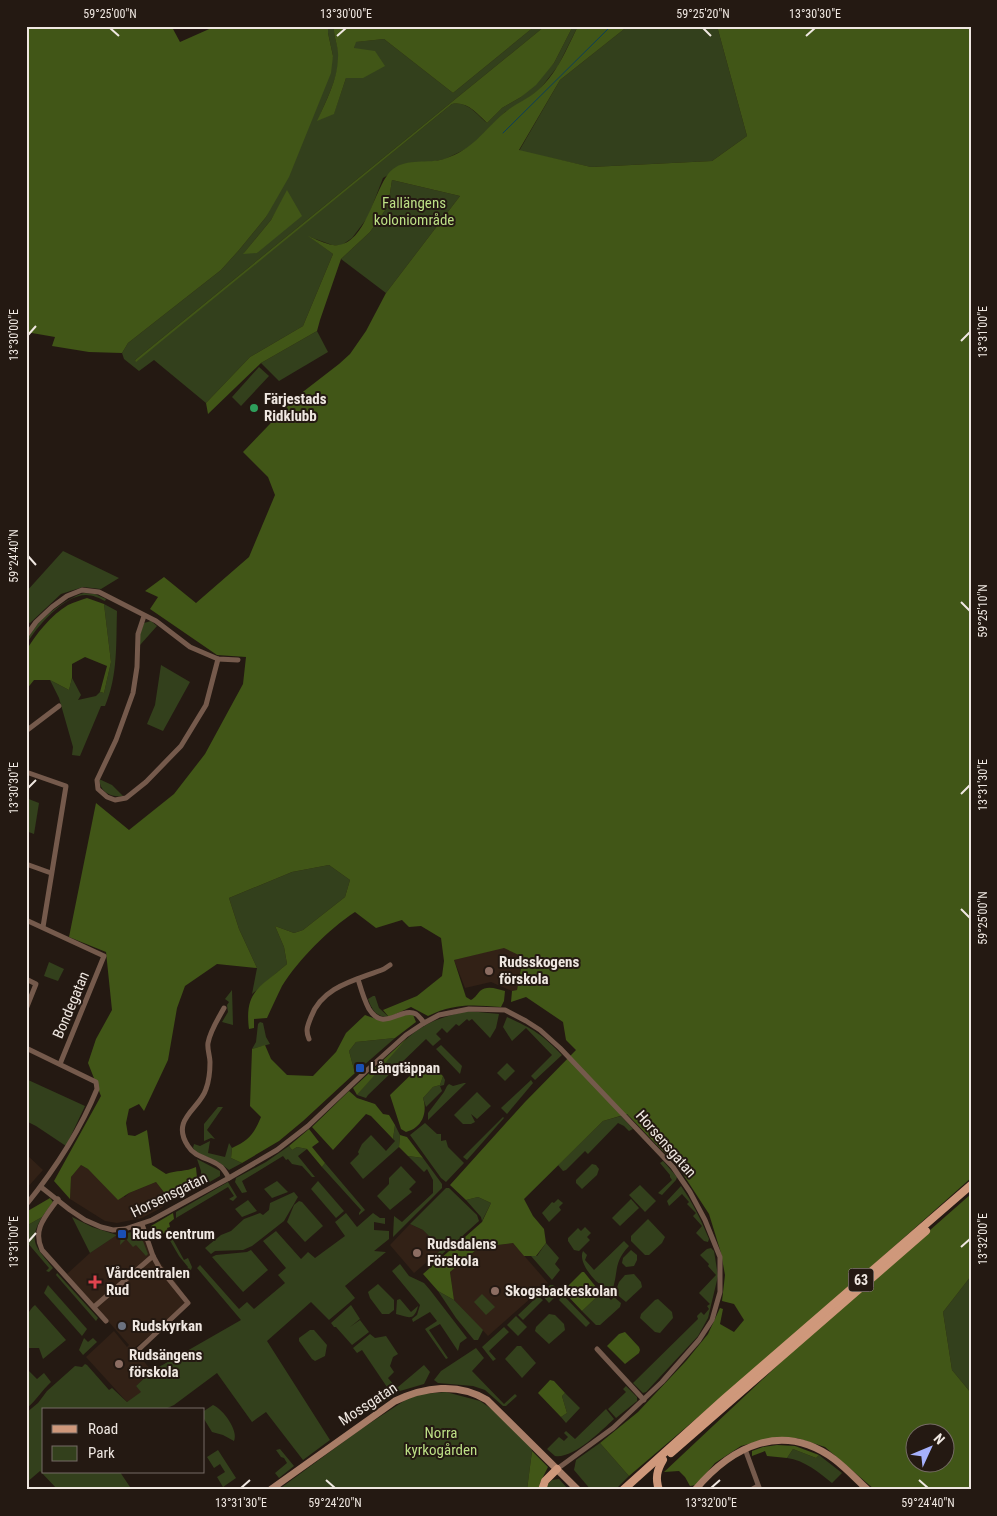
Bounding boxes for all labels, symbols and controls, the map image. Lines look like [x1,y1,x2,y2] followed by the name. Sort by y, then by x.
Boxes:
[83,7,137,21] text: 59°25'00"N
[320,7,372,21] text: 13°30'00"E
[676,7,730,21] text: 59°25'20"N
[789,7,841,21] text: 13°30'30"E
[374,194,454,229] park label: Fallängens koloniområde
[976,306,990,358] text: 13°31'00"E
[7,309,21,361] text: 13°30'00"E
[264,390,327,425] place label: Färjestads Ridklubb
[248,402,260,414] marker: Färjestads Ridklubb
[7,529,21,583] text: 59°24'40"N
[976,584,990,638] text: 59°25'10"N
[976,759,990,811] text: 13°31'30"E
[7,762,21,814] text: 13°30'30"E
[976,891,990,945] text: 59°25'00"N
[499,953,579,988] place label: Rudsskogens förskola
[483,965,495,977] marker: Rudsskogens förskola
[49,969,93,1041] street label: Bondegatan
[370,1059,440,1077] place label: Långtäppan
[354,1062,366,1074] marker: Långtäppan
[632,1107,700,1181] street label: Horsensgatan
[128,1169,210,1221] street label: Horsensgatan
[976,1213,990,1265] text: 13°32'00"E
[7,1216,21,1268] text: 13°31'00"E
[132,1225,215,1243] place label: Ruds centrum
[116,1228,128,1240] marker: Ruds centrum
[427,1235,497,1270] place label: Rudsdalens Förskola
[411,1247,423,1259] marker: Rudsdalens Förskola
[106,1264,190,1299] place label: Vårdcentralen Rud
[848,1268,874,1292] road number: 63
[88,1275,102,1289] marker: Vårdcentralen Rud
[505,1282,617,1300] place label: Skogsbackeskolan
[489,1285,501,1297] marker: Skogsbackeskolan
[132,1317,202,1335] place label: Rudskyrkan
[116,1320,128,1332] marker: Rudskyrkan
[129,1346,202,1381] place label: Rudsängens förskola
[113,1358,125,1370] marker: Rudsängens förskola
[335,1378,401,1430] street label: Mossgatan
[42,1408,205,1474] legend
[88,1420,118,1438] text: Road
[405,1424,477,1459] park label: Norra kyrkogården
[904,1424,954,1474] north arrow
[931,1430,948,1448] text: N
[88,1444,115,1462] text: Park
[215,1496,267,1510] text: 13°31'30"E
[308,1496,362,1510] text: 59°24'20"N
[685,1496,737,1510] text: 13°32'00"E
[901,1496,955,1510] text: 59°24'40"N

